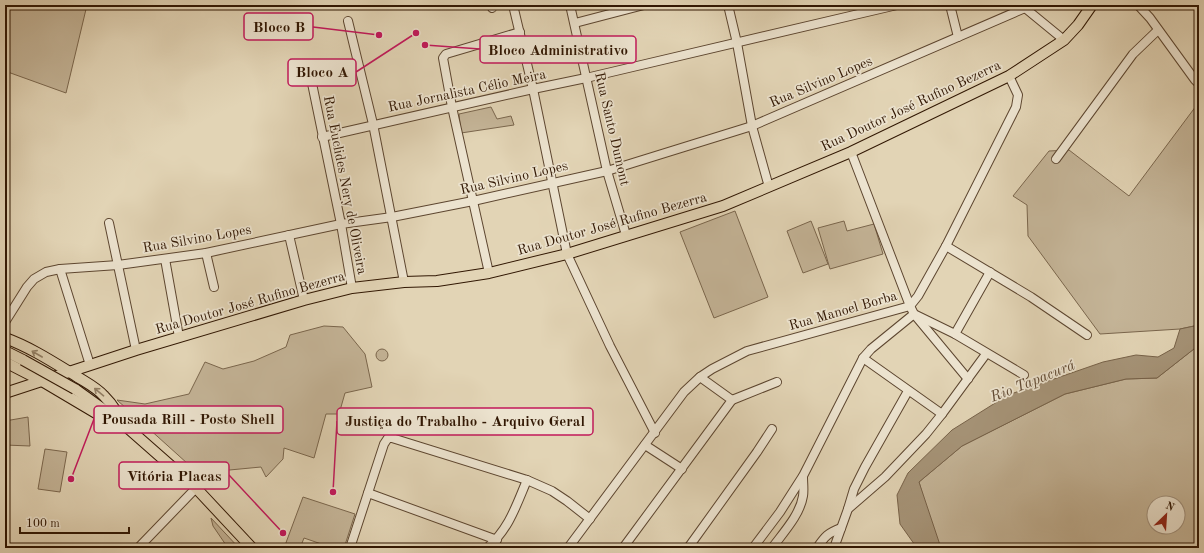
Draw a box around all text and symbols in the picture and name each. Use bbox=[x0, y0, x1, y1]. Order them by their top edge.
callout: Bloco B bbox=[244, 13, 313, 40]
text: Bloco B bbox=[253, 21, 305, 36]
callout: Bloco Administrativo bbox=[480, 36, 636, 63]
text: Bloco Administrativo bbox=[488, 44, 628, 59]
street label: Rua Silvino Lopes bbox=[768, 54, 874, 110]
street label: Rua Doutor José Rufino Bezerra bbox=[819, 58, 1003, 154]
callout: Bloco A bbox=[288, 59, 356, 86]
text: Bloco A bbox=[296, 66, 348, 81]
street label: Rua Jornalista Célio Meira bbox=[387, 67, 547, 115]
street label: Rua Santo Dumont bbox=[592, 71, 632, 187]
street label: Rua Euclides Nery de Oliveira bbox=[321, 94, 369, 276]
street label: Rua Silvino Lopes bbox=[459, 159, 569, 197]
street label: Rua Doutor José Rufino Bezerra bbox=[516, 190, 708, 258]
street label: Rua Silvino Lopes bbox=[141, 223, 253, 255]
street label: Rua Doutor José Rufino Bezerra bbox=[154, 269, 346, 337]
street label: Rua Manoel Borba bbox=[787, 289, 899, 333]
one-way arrow bbox=[31, 349, 43, 357]
water label: Rio Tapacurá bbox=[988, 358, 1078, 406]
one-way arrow bbox=[94, 388, 105, 396]
callout: Pousada Rill - Posto Shell bbox=[94, 406, 283, 433]
callout: Justiça do Trabalho - Arquivo Geral bbox=[337, 408, 593, 435]
text: Pousada Rill - Posto Shell bbox=[101, 413, 275, 428]
text: Justiça do Trabalho - Arquivo Geral bbox=[345, 415, 585, 430]
callout: Vitória Placas bbox=[119, 462, 229, 489]
text: Vitória Placas bbox=[127, 470, 221, 485]
north arrow bbox=[1146, 495, 1186, 535]
text: N bbox=[1163, 501, 1176, 514]
scale bar bbox=[20, 509, 129, 535]
text: 100 m bbox=[26, 518, 60, 530]

